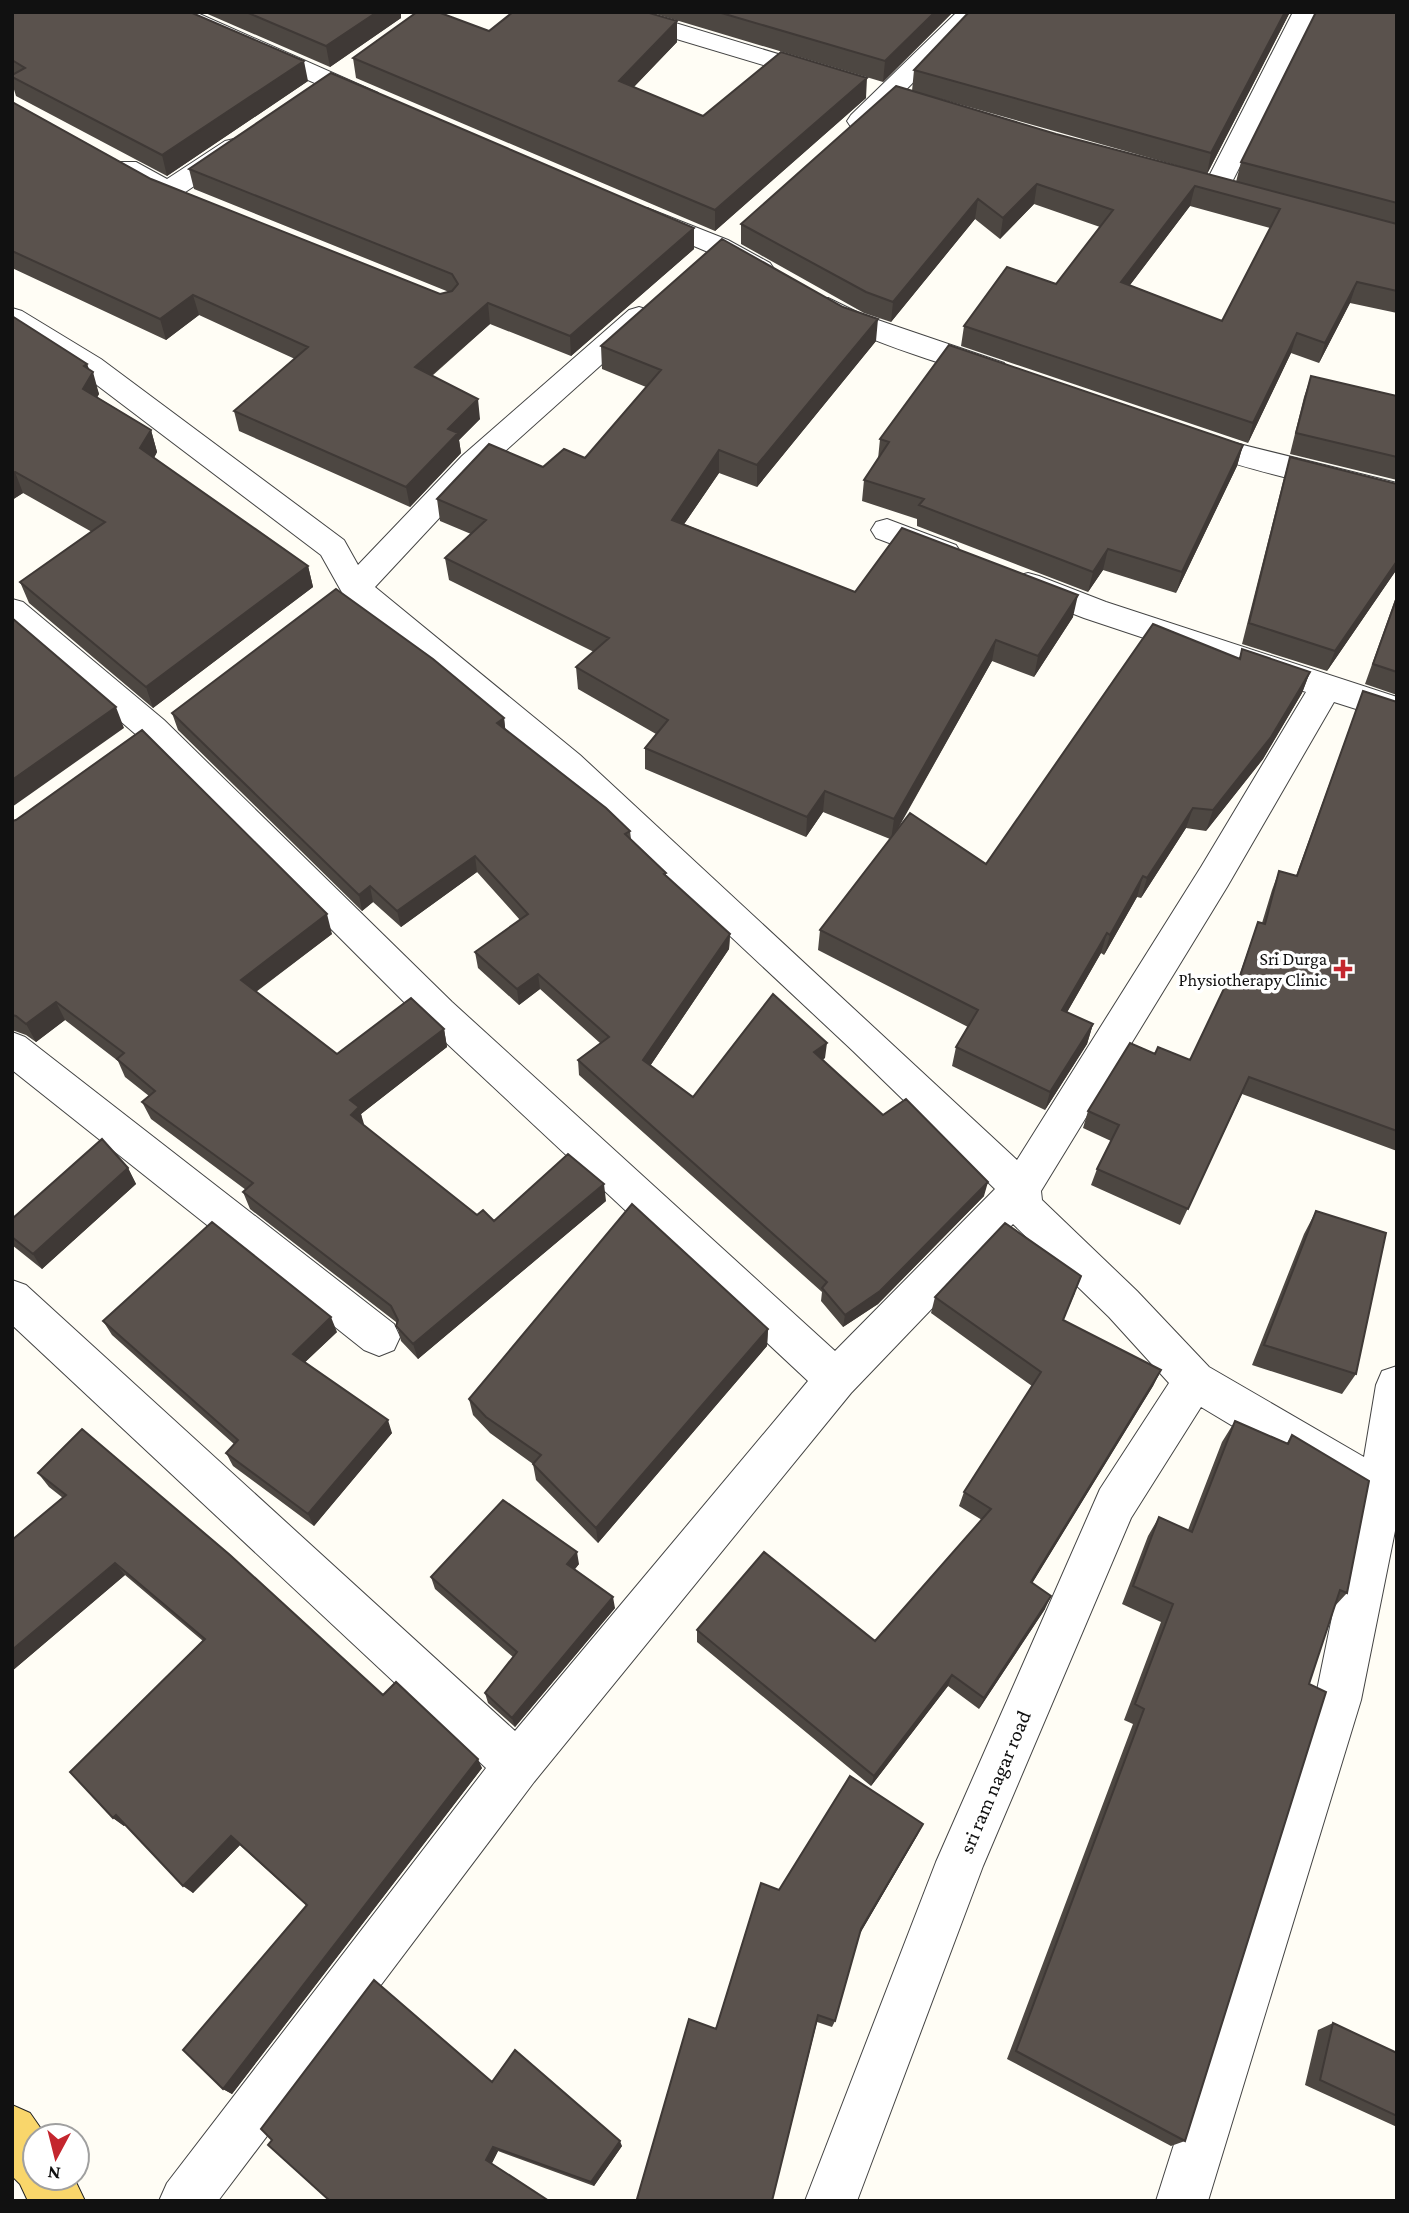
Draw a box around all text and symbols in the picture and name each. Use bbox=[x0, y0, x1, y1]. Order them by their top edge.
place label: Sri Durga Physiotherapy Clinic bbox=[1179, 949, 1328, 990]
marker: Sri Durga Physiotherapy Clinic bbox=[1333, 959, 1353, 979]
street label: sri ram nagar road bbox=[954, 1707, 1036, 1857]
north arrow bbox=[21, 2122, 91, 2192]
text: N bbox=[46, 2162, 62, 2185]

